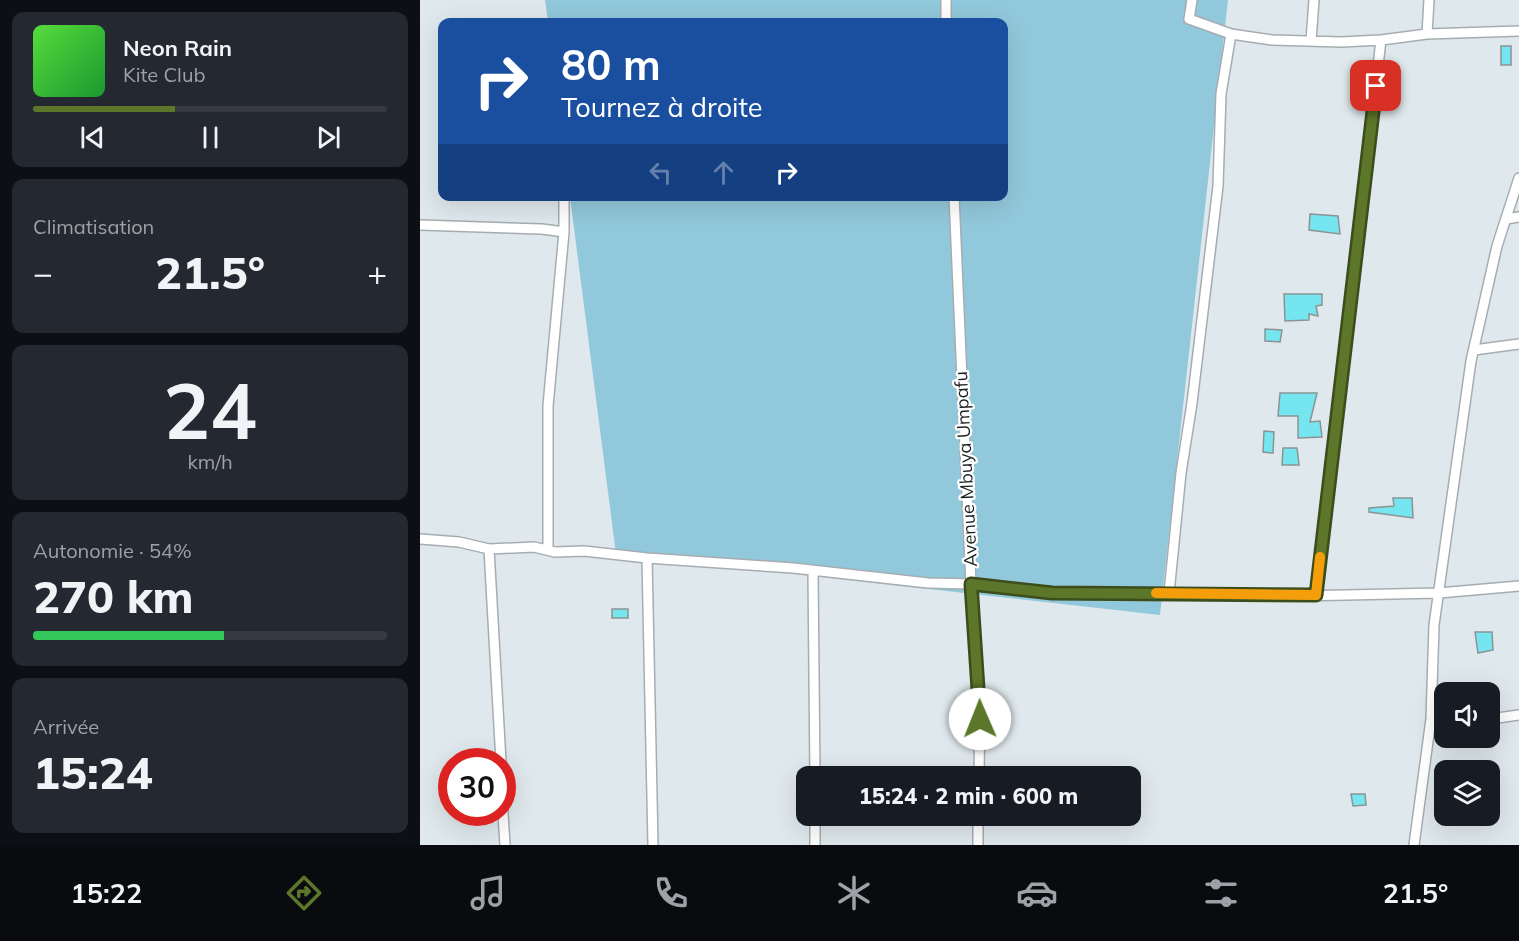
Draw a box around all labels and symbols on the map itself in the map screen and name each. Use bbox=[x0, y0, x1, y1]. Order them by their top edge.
pin bbox=[1350, 60, 1401, 111]
street label: Avenue Mbuya Umpafu bbox=[949, 371, 982, 567]
position arrow bbox=[948, 687, 1012, 751]
speed limit sign: 30 bbox=[438, 748, 516, 826]

